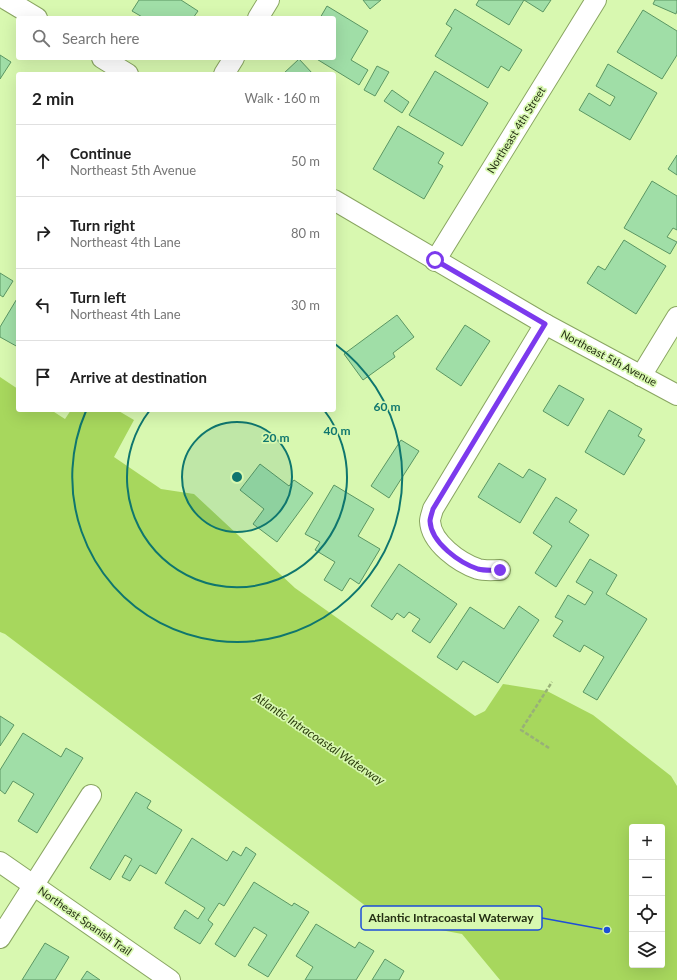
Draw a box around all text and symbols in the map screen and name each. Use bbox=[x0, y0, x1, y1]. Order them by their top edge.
search box bbox=[16, 16, 336, 60]
icon: search bbox=[30, 27, 52, 49]
text: Search here bbox=[62, 29, 139, 47]
street label: Northeast 4th Street bbox=[484, 84, 548, 175]
text: 2 min bbox=[32, 88, 74, 109]
text: Walk · 160 m bbox=[244, 90, 320, 106]
text: Continue bbox=[70, 144, 131, 162]
icon: ahead bbox=[32, 150, 54, 172]
text: 50 m bbox=[291, 153, 320, 169]
text: Northeast 5th Avenue bbox=[70, 162, 196, 178]
text: Turn right bbox=[70, 216, 135, 234]
icon: right bbox=[32, 222, 54, 244]
text: 80 m bbox=[291, 225, 320, 241]
text: Northeast 4th Lane bbox=[70, 234, 181, 250]
route start bbox=[426, 251, 444, 269]
text: Turn left bbox=[70, 288, 126, 306]
icon: left bbox=[32, 294, 54, 316]
text: 30 m bbox=[291, 297, 320, 313]
text: Northeast 4th Lane bbox=[70, 306, 181, 322]
street label: Northeast 5th Avenue bbox=[559, 327, 660, 388]
icon: arrive bbox=[32, 366, 54, 388]
text: Arrive at destination bbox=[70, 368, 207, 386]
text: 60 m bbox=[374, 399, 400, 414]
text: 40 m bbox=[324, 423, 350, 438]
text: 20 m bbox=[263, 430, 289, 445]
centre of rings bbox=[230, 470, 244, 484]
route end bbox=[491, 561, 509, 579]
water label: Atlantic Intracoastal Waterway bbox=[250, 689, 388, 788]
map controls bbox=[629, 824, 665, 968]
button: + bbox=[629, 824, 665, 860]
button: − bbox=[629, 860, 665, 896]
street label: Northeast Spanish Trail bbox=[36, 883, 134, 958]
button: locate bbox=[629, 896, 665, 932]
callout: Atlantic Intracoastal Waterway bbox=[361, 906, 542, 930]
text: Atlantic Intracoastal Waterway bbox=[368, 910, 534, 925]
button: layers bbox=[629, 932, 665, 968]

